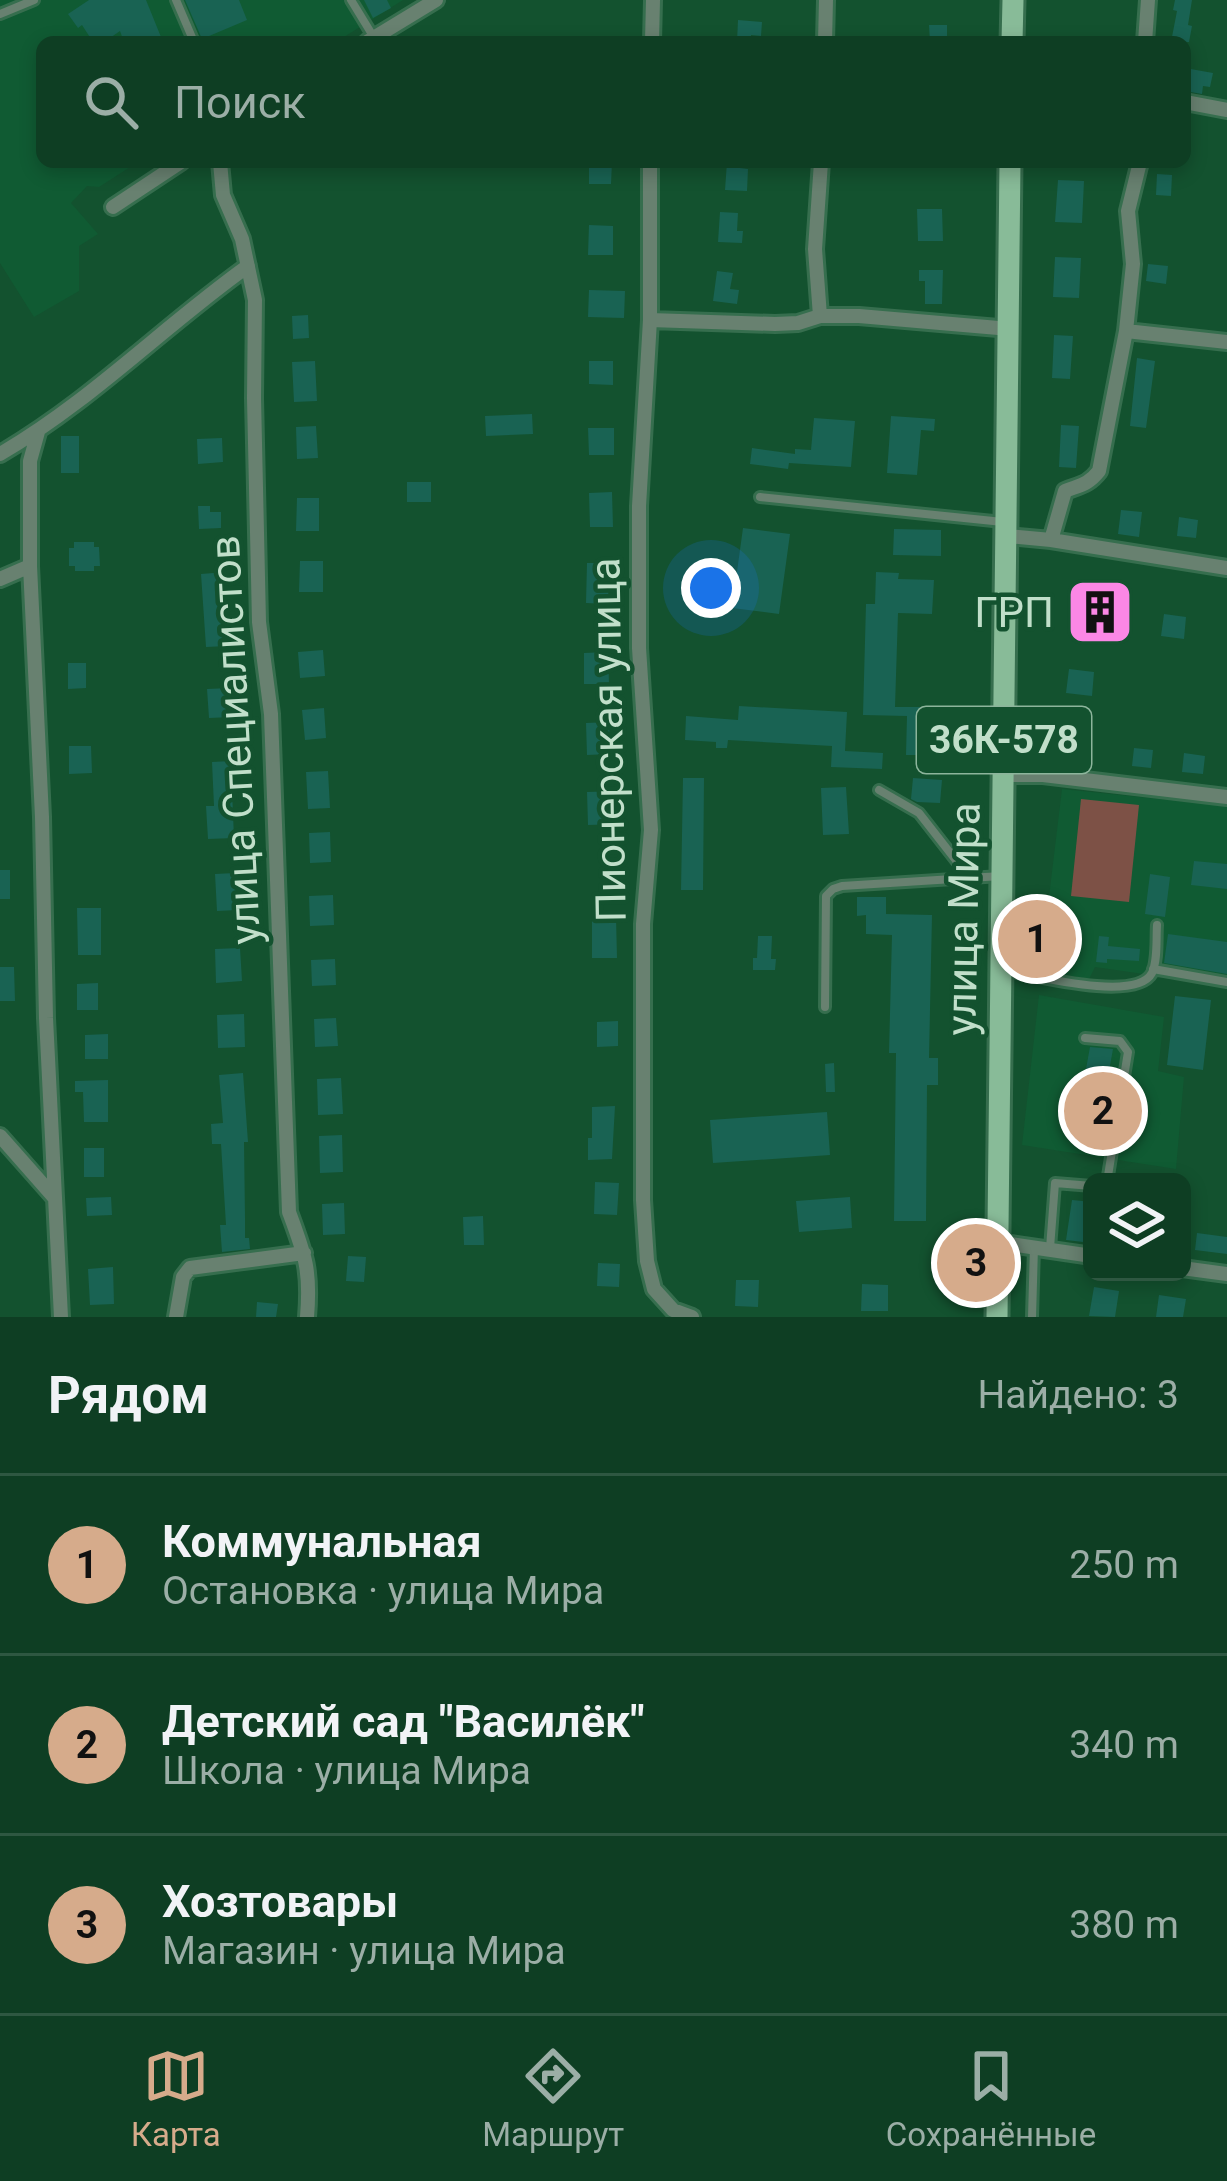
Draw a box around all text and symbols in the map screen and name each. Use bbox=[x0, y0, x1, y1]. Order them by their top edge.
search box bbox=[36, 36, 1191, 168]
icon: search bbox=[78, 69, 144, 135]
text: Поиск bbox=[174, 76, 306, 129]
street label: улица Специалистов bbox=[200, 534, 270, 946]
street label: Пионерская улица bbox=[580, 557, 636, 923]
your location bbox=[681, 558, 741, 618]
building icon: ГРП bbox=[1065, 577, 1135, 647]
place label: ГРП bbox=[974, 588, 1054, 637]
road number: 36К-578 bbox=[917, 707, 1091, 773]
street label: улица Мира bbox=[936, 802, 990, 1036]
pin: 1 bbox=[998, 894, 1076, 984]
pin: 2 bbox=[1064, 1066, 1142, 1156]
map controls bbox=[1083, 1173, 1191, 1281]
button: layers bbox=[1083, 1173, 1191, 1281]
pin: 3 bbox=[937, 1218, 1015, 1308]
text: Рядом bbox=[48, 1366, 209, 1425]
text: Найдено: 3 bbox=[977, 1372, 1179, 1418]
text: Коммунальная bbox=[162, 1515, 482, 1568]
text: 1 bbox=[76, 1542, 98, 1588]
text: 250 m bbox=[1069, 1542, 1179, 1588]
text: Остановка · улица Мира bbox=[162, 1568, 604, 1614]
text: Детский сад "Василёк" bbox=[162, 1695, 645, 1748]
text: 2 bbox=[76, 1722, 98, 1768]
text: 340 m bbox=[1069, 1722, 1179, 1768]
text: Школа · улица Мира bbox=[162, 1748, 531, 1794]
text: Хозтовары bbox=[162, 1875, 398, 1928]
text: 3 bbox=[76, 1902, 98, 1948]
text: 380 m bbox=[1069, 1902, 1179, 1948]
text: Магазин · улица Мира bbox=[162, 1928, 566, 1974]
tab: Карта bbox=[131, 2043, 221, 2154]
tab: Маршрут bbox=[482, 2043, 624, 2154]
tab: Сохранённые bbox=[886, 2043, 1096, 2154]

